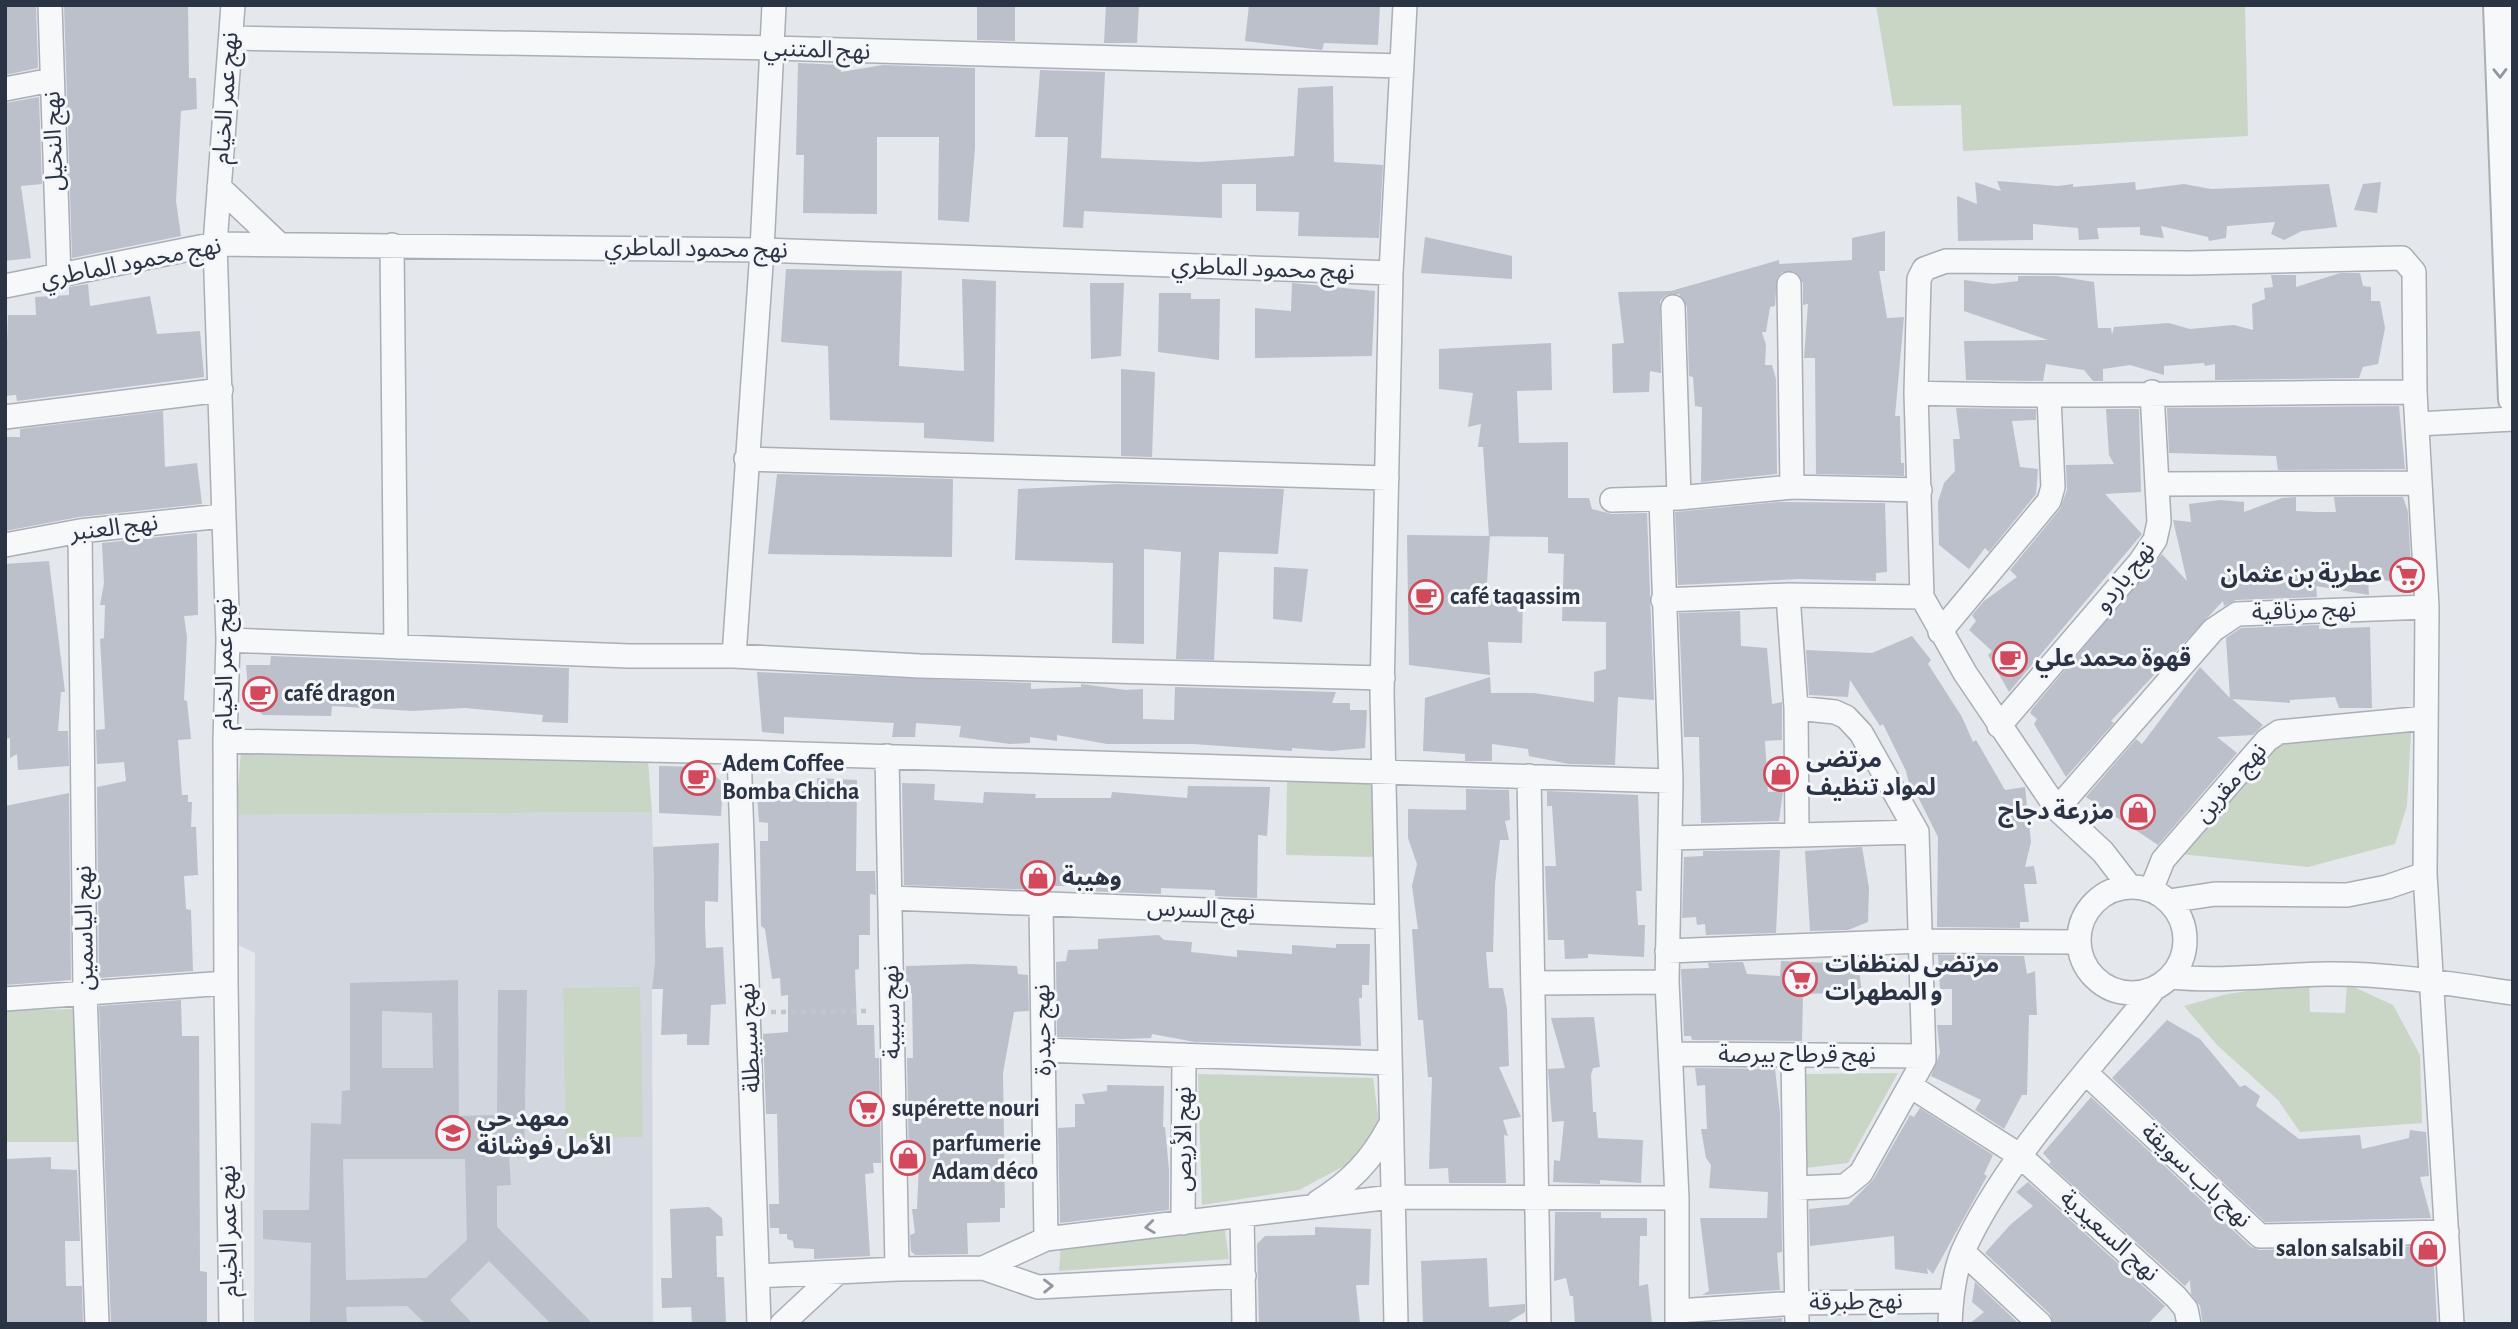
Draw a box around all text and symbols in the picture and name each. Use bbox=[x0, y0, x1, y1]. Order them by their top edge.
street label: نهج عمر الخيام bbox=[209, 31, 248, 165]
street label: نهج المتنبي bbox=[763, 36, 871, 69]
one-way arrow bbox=[2492, 68, 2507, 79]
street label: نهج النخيل bbox=[40, 90, 72, 191]
street label: نهج محمود الماطري bbox=[39, 234, 224, 298]
street label: نهج محمود الماطري bbox=[604, 235, 788, 268]
street label: نهج محمود الماطري bbox=[1171, 254, 1355, 290]
street label: نهج العنبر bbox=[68, 511, 160, 549]
street label: نهج باردو bbox=[2090, 537, 2163, 619]
supermarket icon: عطرية بن عثمان bbox=[2388, 556, 2426, 594]
place label: عطرية بن عثمان bbox=[2221, 561, 2382, 588]
cafe icon: café taqassim bbox=[1407, 578, 1445, 616]
place label: café taqassim bbox=[1450, 585, 1581, 609]
street label: نهج مرناقية bbox=[2251, 597, 2357, 629]
street label: نهج عمر الخيام bbox=[213, 598, 242, 730]
cafe icon: قهوة محمد علي bbox=[1991, 640, 2029, 678]
place label: قهوة محمد علي bbox=[2035, 646, 2191, 678]
cafe icon: café dragon bbox=[241, 675, 279, 713]
place label: café dragon bbox=[284, 682, 396, 706]
street label: نهج مقرين bbox=[2190, 739, 2275, 830]
place label: مرتضى لمواد تنظيف bbox=[1806, 748, 1936, 801]
place label: Adem Coffee Bomba Chicha bbox=[722, 752, 860, 804]
shop icon: مرتضى لمواد تنظيف bbox=[1762, 755, 1800, 793]
cafe icon: Adem Coffee Bomba Chicha bbox=[679, 759, 717, 797]
shop icon: مزرعة دجاج bbox=[2119, 793, 2157, 831]
place label: مزرعة دجاج bbox=[1998, 798, 2114, 828]
shop icon: وهيبة bbox=[1019, 859, 1057, 897]
place label: وهيبة bbox=[1062, 864, 1122, 891]
street label: نهج الياسمين bbox=[72, 865, 102, 991]
street label: نهج السرس bbox=[1146, 896, 1256, 928]
place label: مرتضى لمنظفات و المطهرات bbox=[1825, 953, 1999, 1006]
supermarket icon: مرتضى لمنظفات و المطهرات bbox=[1781, 960, 1819, 998]
street label: نهج سبيبة bbox=[879, 965, 909, 1059]
street label: نهج سبيطلة bbox=[735, 982, 769, 1094]
street label: نهج حيدرة bbox=[1030, 984, 1060, 1076]
street label: نهج قرطاج بيرصة bbox=[1718, 1043, 1876, 1071]
street label: نهج الأريص bbox=[1169, 1086, 1200, 1192]
supermarket icon: supérette nouri bbox=[848, 1090, 886, 1128]
place label: supérette nouri bbox=[892, 1097, 1040, 1121]
place label: معهد حي الأمل فوشانة bbox=[477, 1107, 611, 1160]
school or university icon: معهد حي الأمل فوشانة bbox=[434, 1114, 472, 1152]
street label: نهج باب سويقة bbox=[2134, 1119, 2255, 1236]
place label: parfumerie Adam déco bbox=[932, 1132, 1041, 1184]
shop icon: parfumerie Adam déco bbox=[889, 1139, 927, 1177]
street label: نهج عمر الخيام bbox=[216, 1165, 247, 1297]
street label: نهج السعيدية bbox=[2052, 1186, 2163, 1289]
one-way arrow bbox=[1144, 1219, 1155, 1234]
shop icon: salon salsabil bbox=[2409, 1230, 2447, 1268]
place label: salon salsabil bbox=[2276, 1237, 2404, 1261]
one-way arrow bbox=[1043, 1278, 1054, 1294]
street label: نهج طبرقة bbox=[1809, 1289, 1903, 1319]

